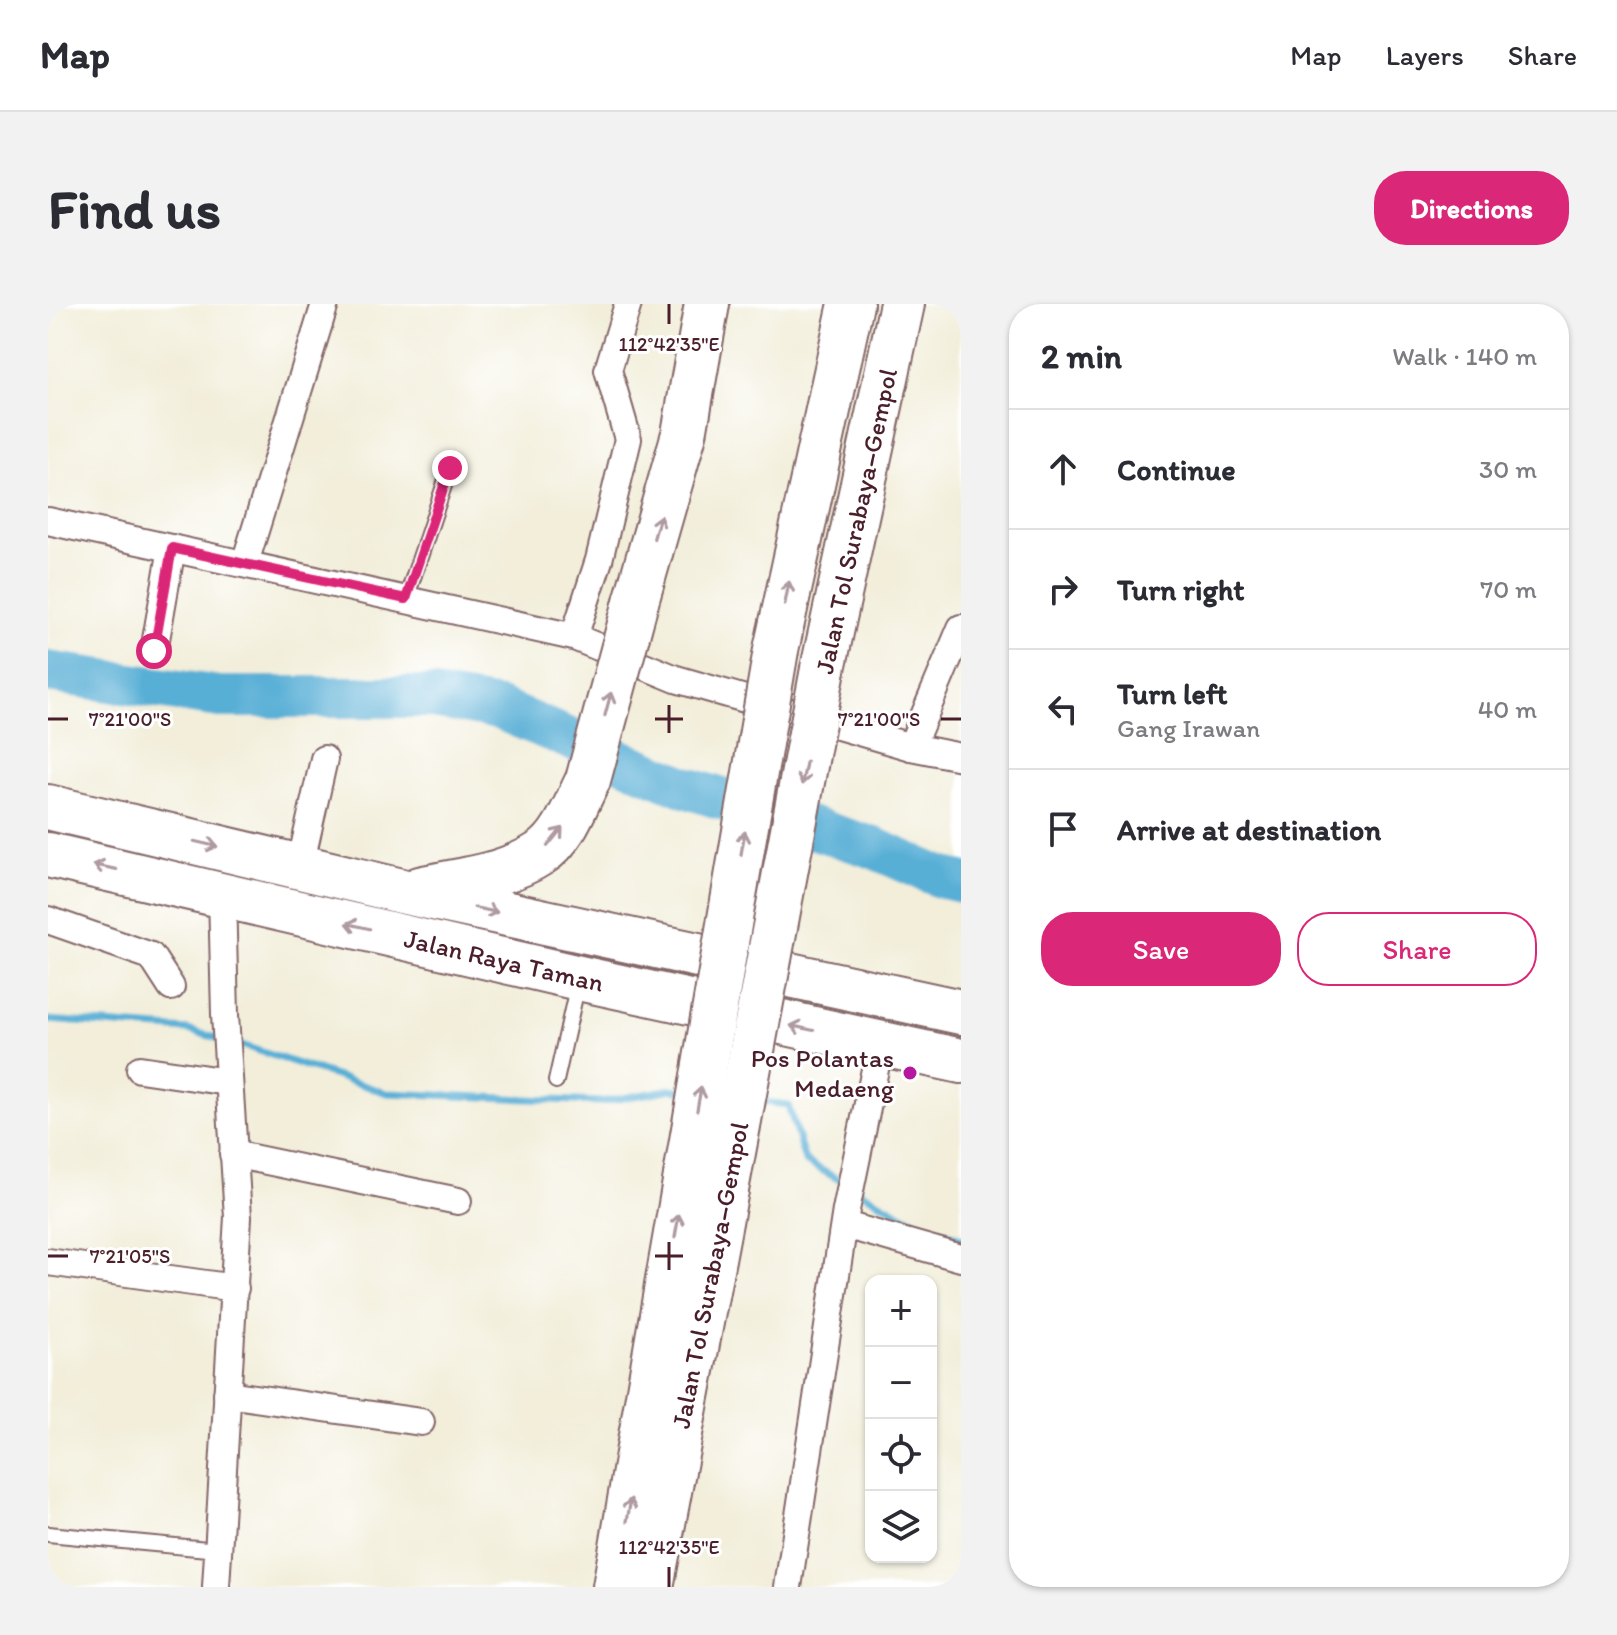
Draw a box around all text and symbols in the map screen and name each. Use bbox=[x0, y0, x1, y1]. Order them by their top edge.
text: Map bbox=[40, 32, 110, 78]
text: Map bbox=[1290, 38, 1342, 72]
text: Layers bbox=[1386, 38, 1464, 72]
text: Share bbox=[1508, 38, 1577, 72]
button: Directions bbox=[1374, 171, 1569, 245]
text: Find us bbox=[48, 175, 221, 242]
text: 112°42'35"E bbox=[619, 332, 719, 356]
text: 2 min bbox=[1041, 336, 1122, 377]
text: Walk · 140 m bbox=[1392, 340, 1537, 372]
street label: Jalan Tol Surabaya–Gempol bbox=[808, 365, 904, 677]
icon: ahead bbox=[1041, 447, 1085, 491]
route end bbox=[432, 450, 468, 486]
text: Continue bbox=[1117, 451, 1236, 488]
text: 30 m bbox=[1479, 453, 1537, 485]
one-way arrow bbox=[650, 515, 665, 541]
icon: right bbox=[1041, 567, 1085, 611]
text: Turn right bbox=[1117, 571, 1245, 608]
text: 70 m bbox=[1480, 573, 1537, 605]
one-way arrow bbox=[781, 580, 796, 606]
route start bbox=[136, 633, 172, 669]
text: Turn left bbox=[1117, 675, 1228, 712]
icon: left bbox=[1041, 687, 1085, 731]
one-way arrow bbox=[601, 692, 616, 718]
text: 40 m bbox=[1478, 693, 1537, 725]
text: 7°21'00"S bbox=[89, 707, 171, 731]
text: 7°21'00"S bbox=[838, 707, 920, 731]
text: Gang Irawan bbox=[1117, 712, 1260, 744]
one-way arrow bbox=[795, 760, 810, 786]
icon: arrive bbox=[1041, 807, 1085, 851]
text: Arrive at destination bbox=[1117, 811, 1381, 848]
one-way arrow bbox=[546, 827, 563, 848]
one-way arrow bbox=[736, 831, 751, 856]
one-way arrow bbox=[192, 837, 218, 852]
one-way arrow bbox=[92, 859, 118, 874]
one-way arrow bbox=[473, 903, 499, 918]
button: Save bbox=[1041, 912, 1281, 986]
button: Share bbox=[1297, 912, 1537, 986]
one-way arrow bbox=[346, 917, 371, 932]
street label: Jalan Raya Taman bbox=[401, 922, 607, 999]
one-way arrow bbox=[790, 1020, 816, 1035]
place label: Pos Polantas Medaeng bbox=[751, 1042, 895, 1104]
marker: Pos Polantas Medaeng bbox=[901, 1064, 919, 1082]
one-way arrow bbox=[692, 1087, 707, 1112]
street label: Jalan Tol Surabaya–Gempol bbox=[665, 1119, 755, 1431]
one-way arrow bbox=[671, 1214, 686, 1240]
text: 7°21'05"S bbox=[90, 1244, 170, 1268]
map controls bbox=[865, 1275, 937, 1563]
button: + bbox=[865, 1275, 937, 1347]
button: − bbox=[865, 1347, 937, 1419]
button: locate bbox=[865, 1419, 937, 1491]
button: layers bbox=[865, 1491, 937, 1563]
one-way arrow bbox=[622, 1498, 637, 1523]
text: 112°42'35"E bbox=[619, 1535, 719, 1559]

